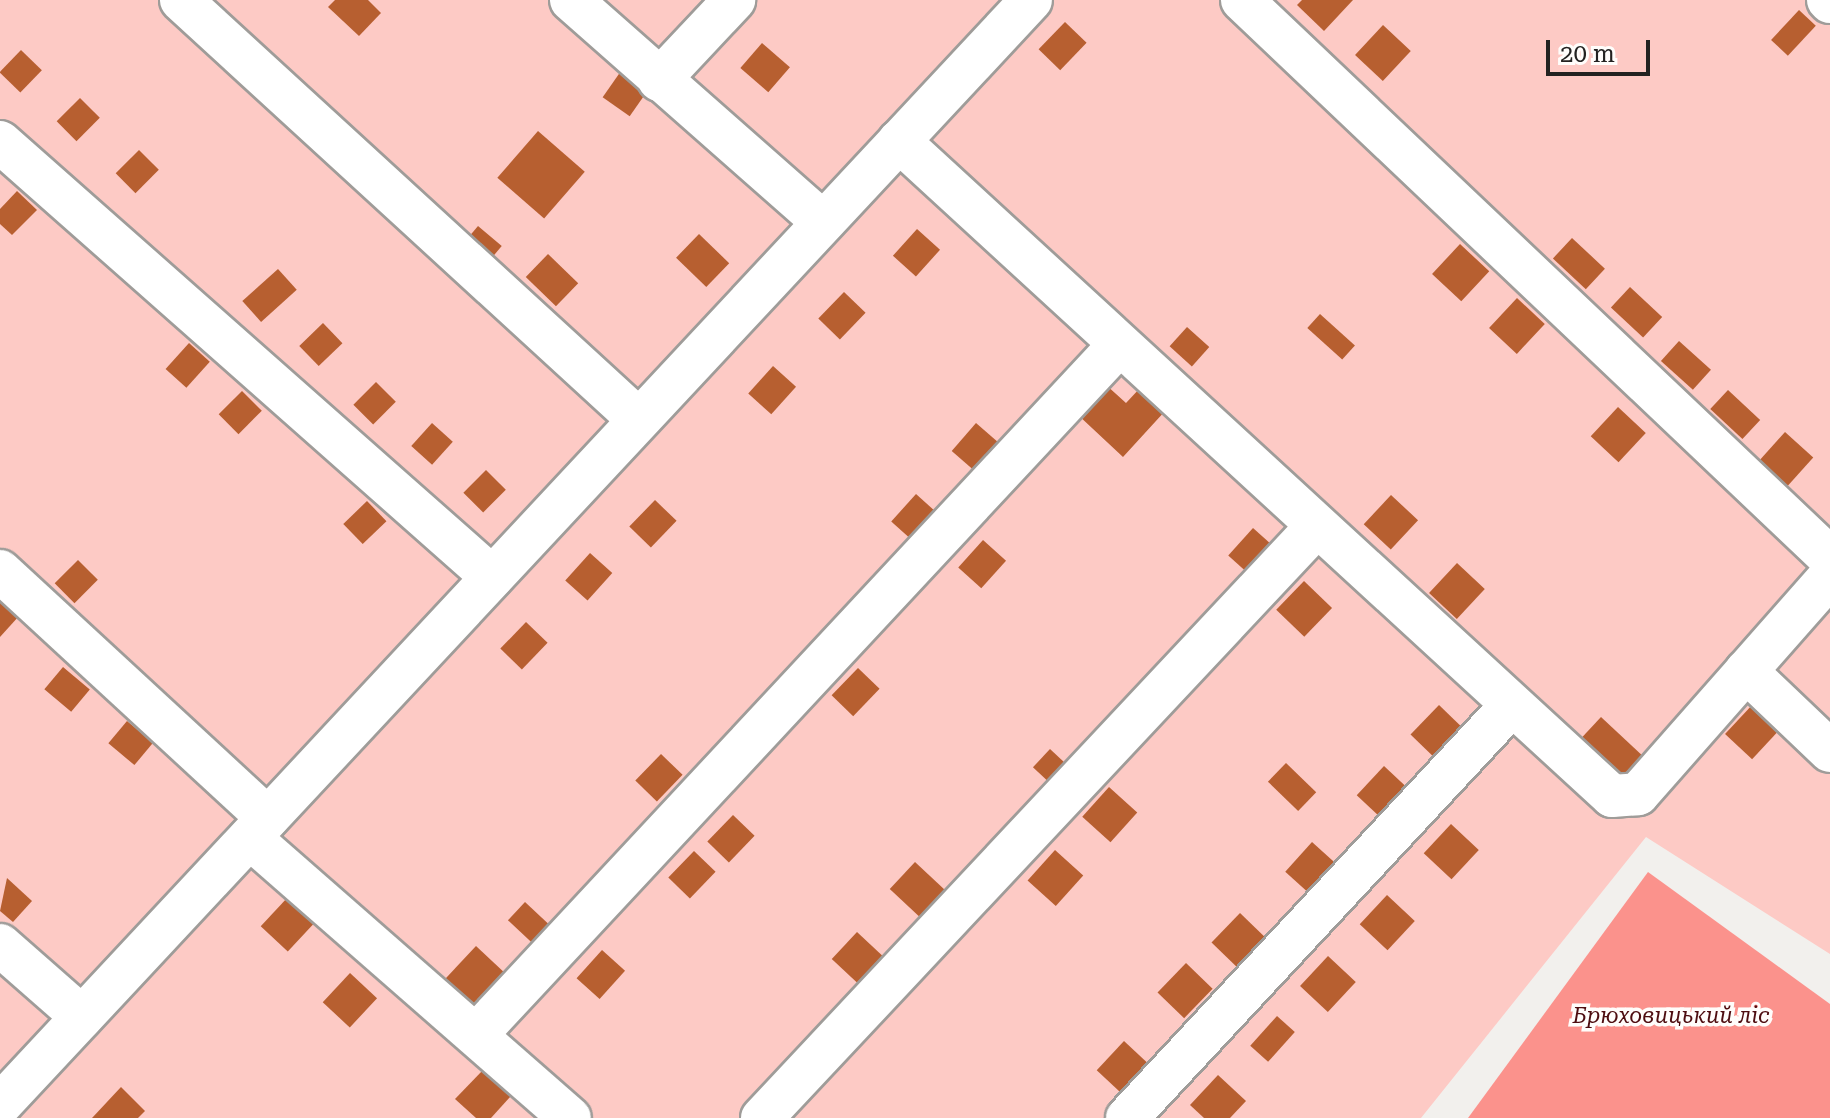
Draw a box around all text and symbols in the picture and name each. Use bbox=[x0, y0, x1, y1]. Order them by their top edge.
scale bar bbox=[1550, 24, 1654, 74]
text: 20 m bbox=[1560, 40, 1615, 68]
park label: Брюховицький ліс bbox=[1572, 1003, 1770, 1029]

